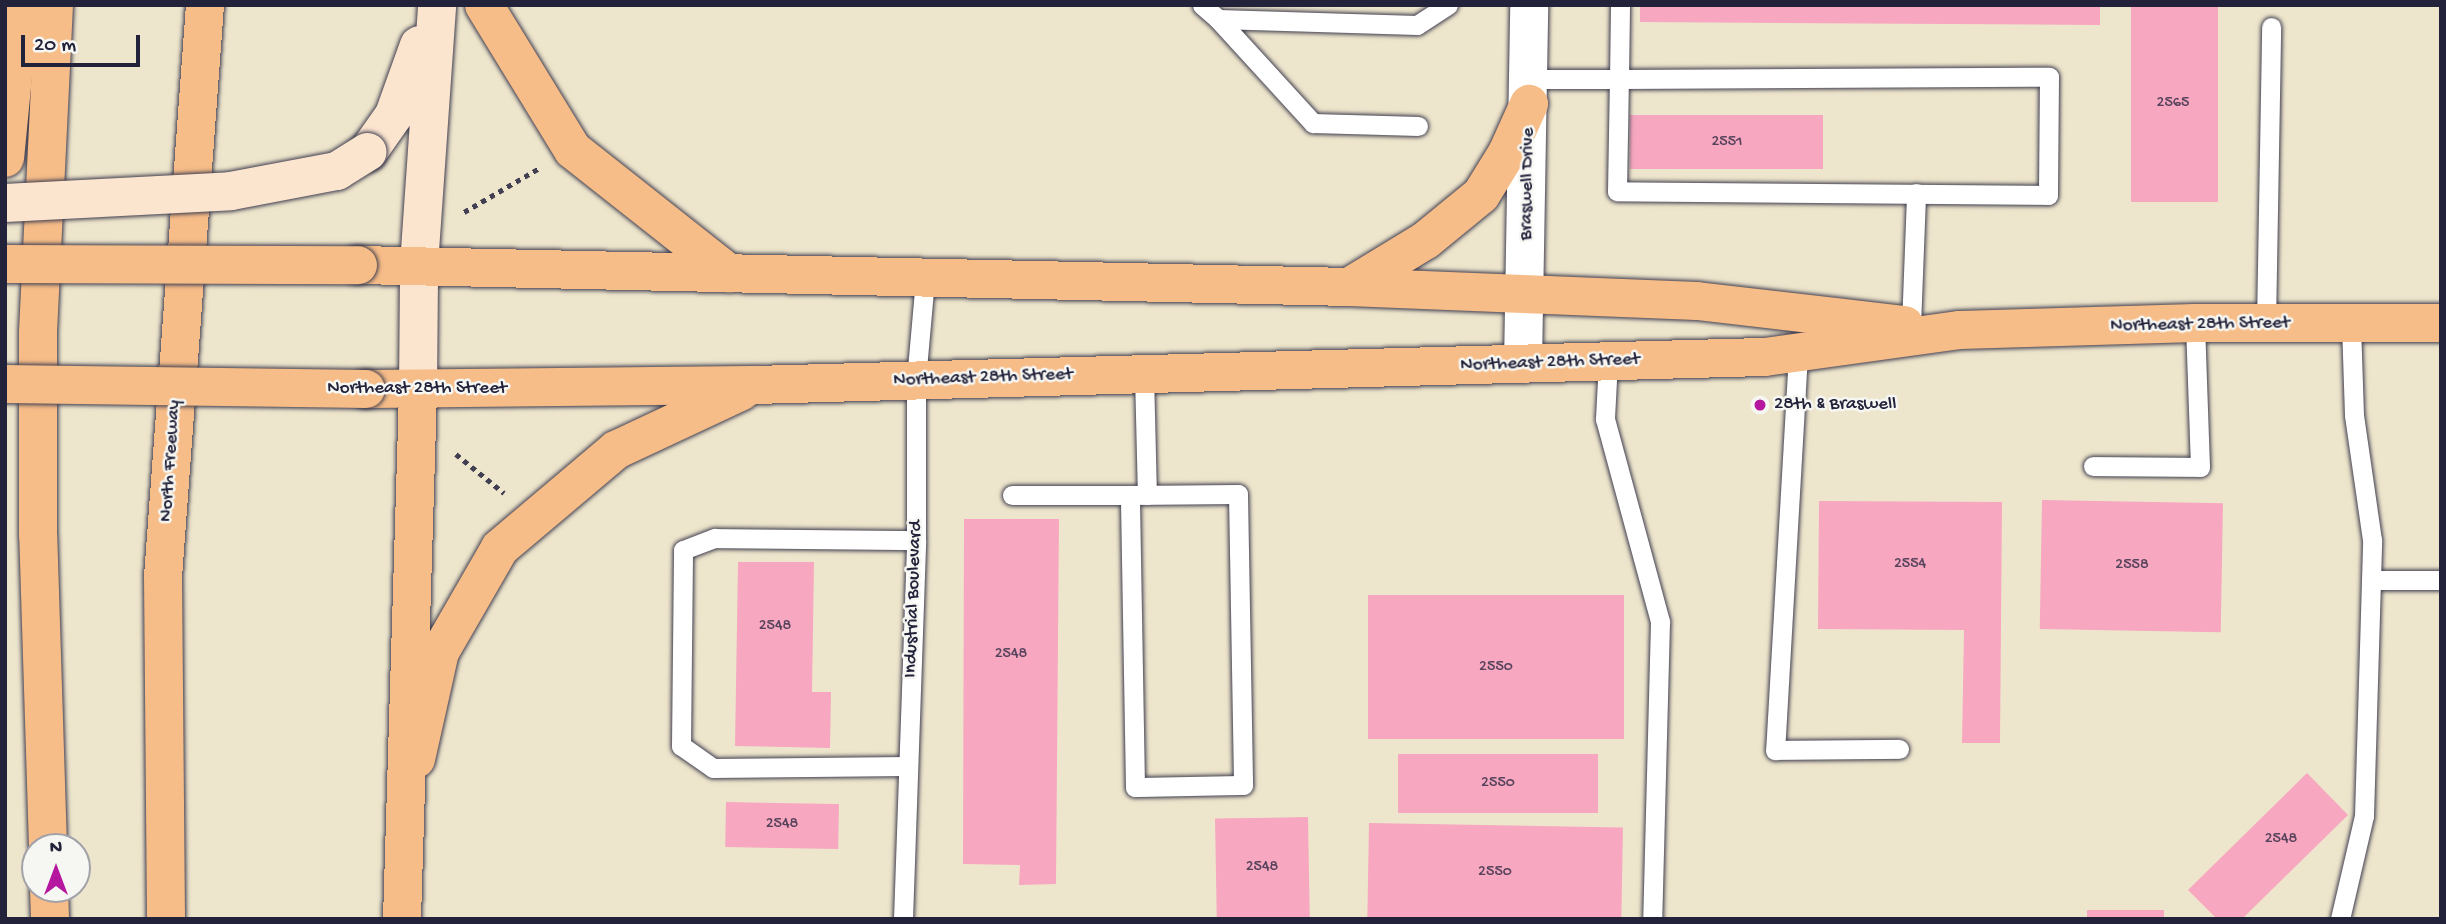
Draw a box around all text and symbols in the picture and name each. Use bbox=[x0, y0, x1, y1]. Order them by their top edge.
scale bar bbox=[24, 21, 144, 65]
text: 20 m bbox=[34, 34, 76, 59]
house number: 2565 bbox=[2157, 94, 2189, 114]
street label: Braswell Drive bbox=[1516, 127, 1540, 241]
house number: 2551 bbox=[1711, 133, 1743, 153]
street label: Northeast 28th Street bbox=[2110, 312, 2290, 338]
street label: Northeast 28th Street bbox=[1460, 348, 1640, 378]
street label: Northeast 28th Street bbox=[893, 363, 1073, 393]
street label: Northeast 28th Street bbox=[327, 378, 507, 400]
place label: 28th & Braswell bbox=[1774, 394, 1896, 416]
marker: 28th & Braswell bbox=[1752, 397, 1768, 413]
street label: North Freeway bbox=[155, 399, 187, 523]
street label: Industrial Boulevard bbox=[900, 520, 928, 678]
house number: 2554 bbox=[1894, 555, 1926, 575]
house number: 2558 bbox=[2115, 556, 2149, 576]
house number: 2548 bbox=[759, 617, 791, 637]
house number: 2548 bbox=[995, 645, 1027, 665]
house number: 2550 bbox=[1479, 658, 1513, 678]
house number: 2550 bbox=[1481, 774, 1515, 794]
house number: 2548 bbox=[766, 815, 798, 835]
house number: 2548 bbox=[2265, 830, 2297, 850]
north arrow bbox=[21, 833, 91, 903]
text: N bbox=[50, 837, 62, 860]
house number: 2548 bbox=[1246, 858, 1278, 878]
house number: 2550 bbox=[1478, 863, 1512, 883]

